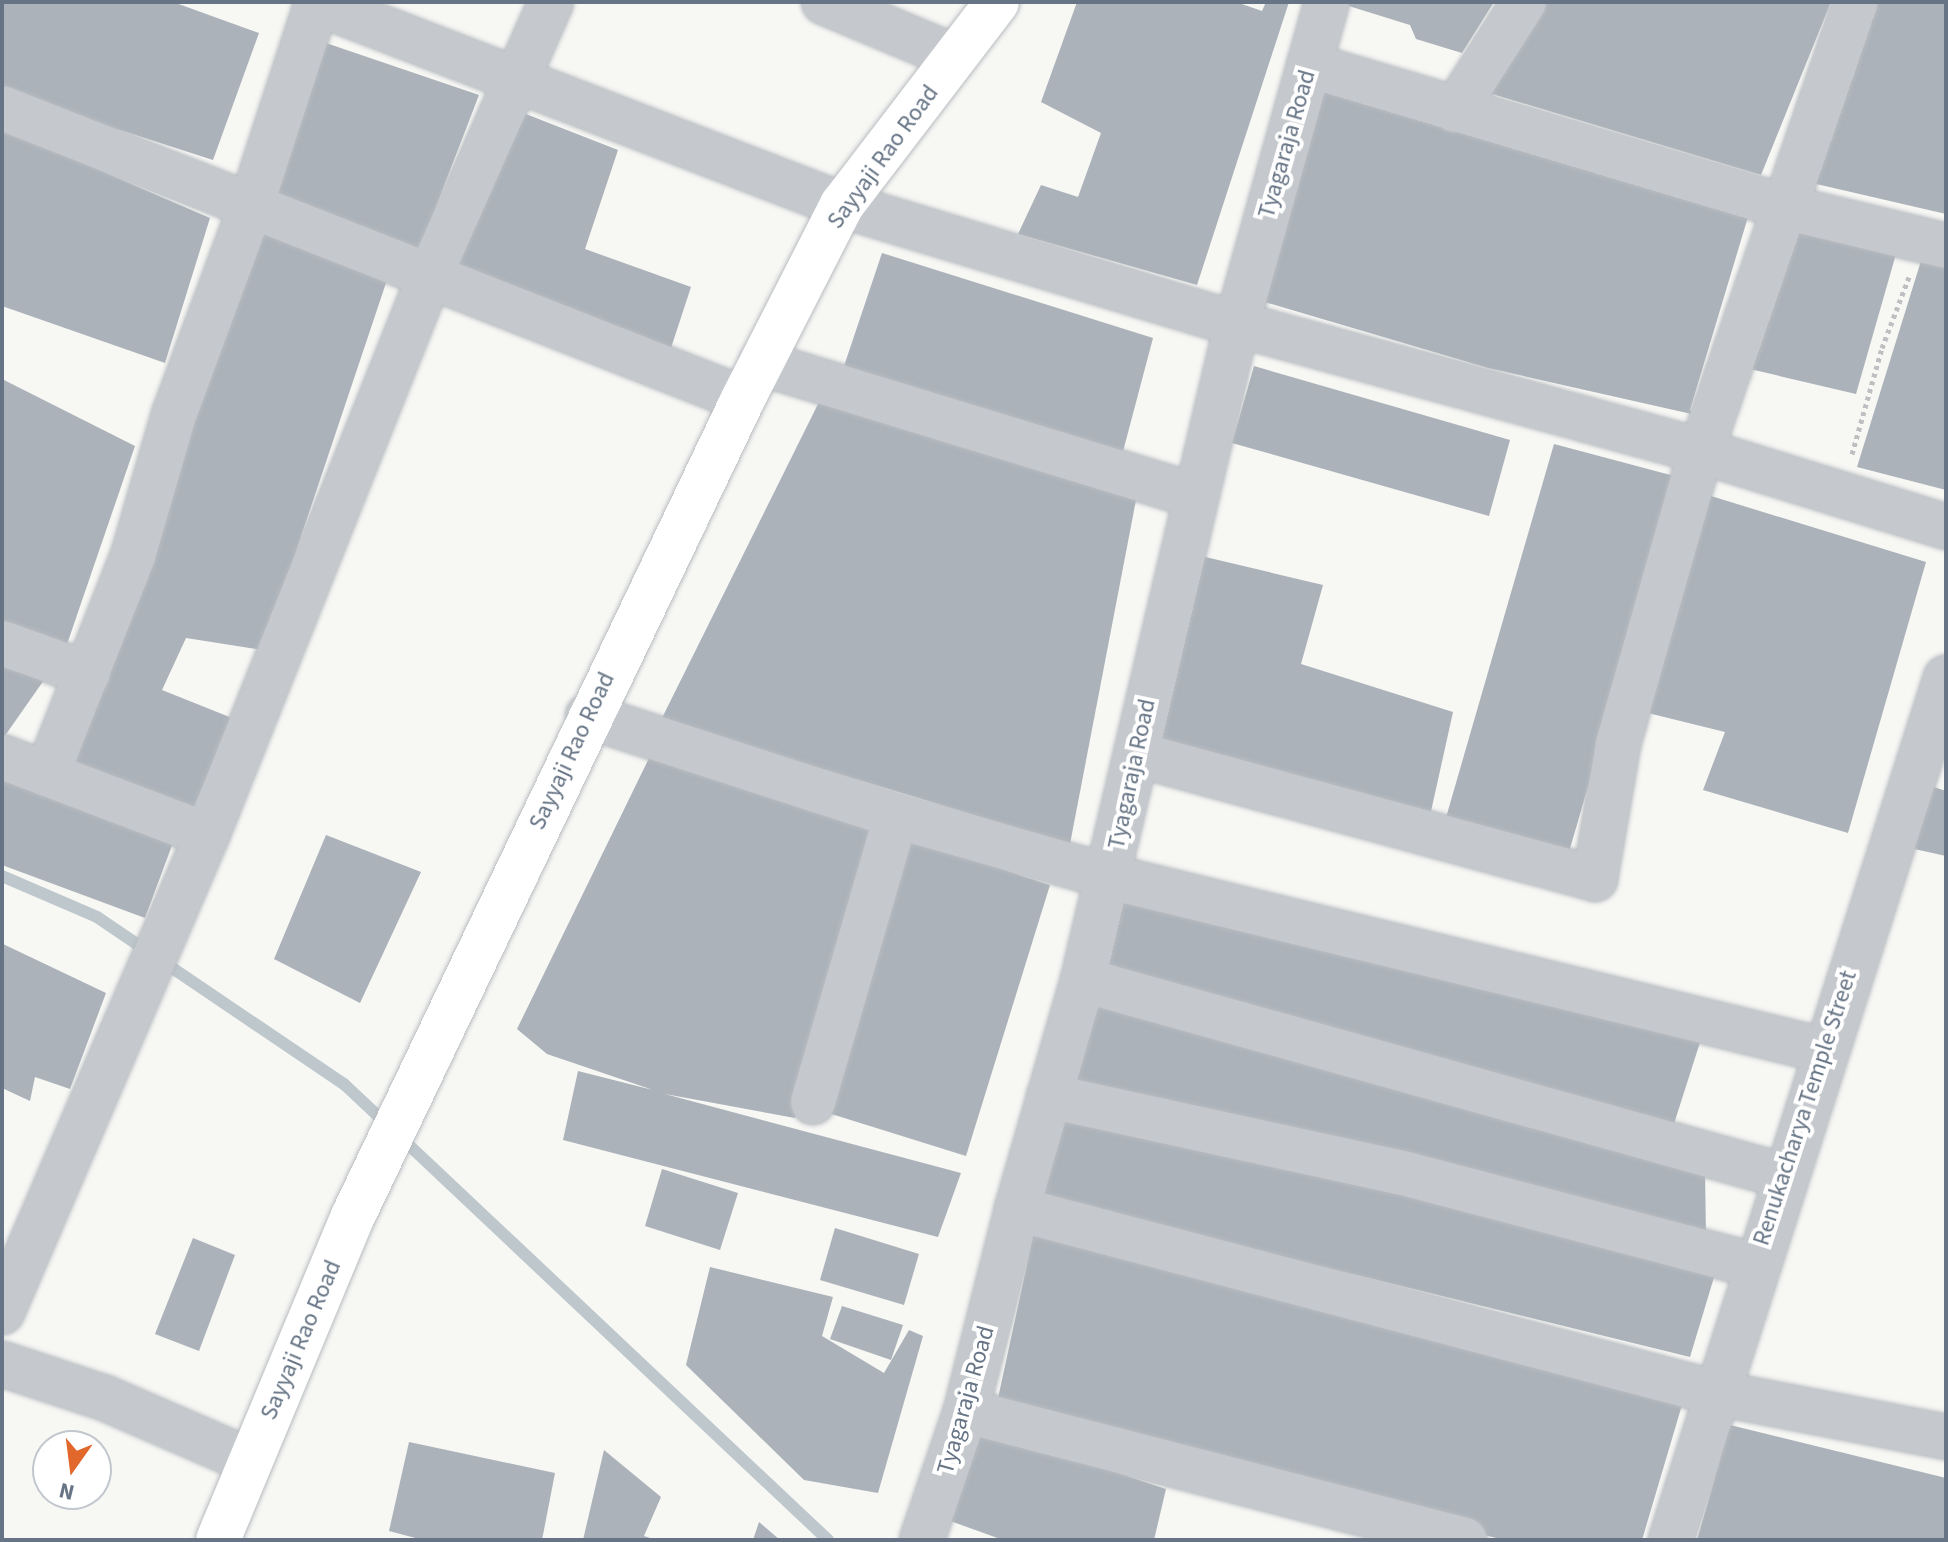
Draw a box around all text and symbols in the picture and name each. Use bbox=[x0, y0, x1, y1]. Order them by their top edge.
street label: Tyagaraja Road bbox=[1252, 67, 1322, 221]
street label: Sayyaji Rao Road bbox=[821, 80, 945, 234]
street label: Sayyaji Rao Road bbox=[523, 668, 621, 834]
street label: Tyagaraja Road bbox=[1102, 696, 1162, 852]
street label: Renukacharya Temple Street bbox=[1747, 967, 1863, 1249]
street label: Sayyaji Rao Road bbox=[254, 1256, 348, 1424]
street label: Tyagaraja Road bbox=[931, 1323, 1001, 1477]
north arrow bbox=[32, 1430, 112, 1510]
text: N bbox=[56, 1474, 78, 1509]

